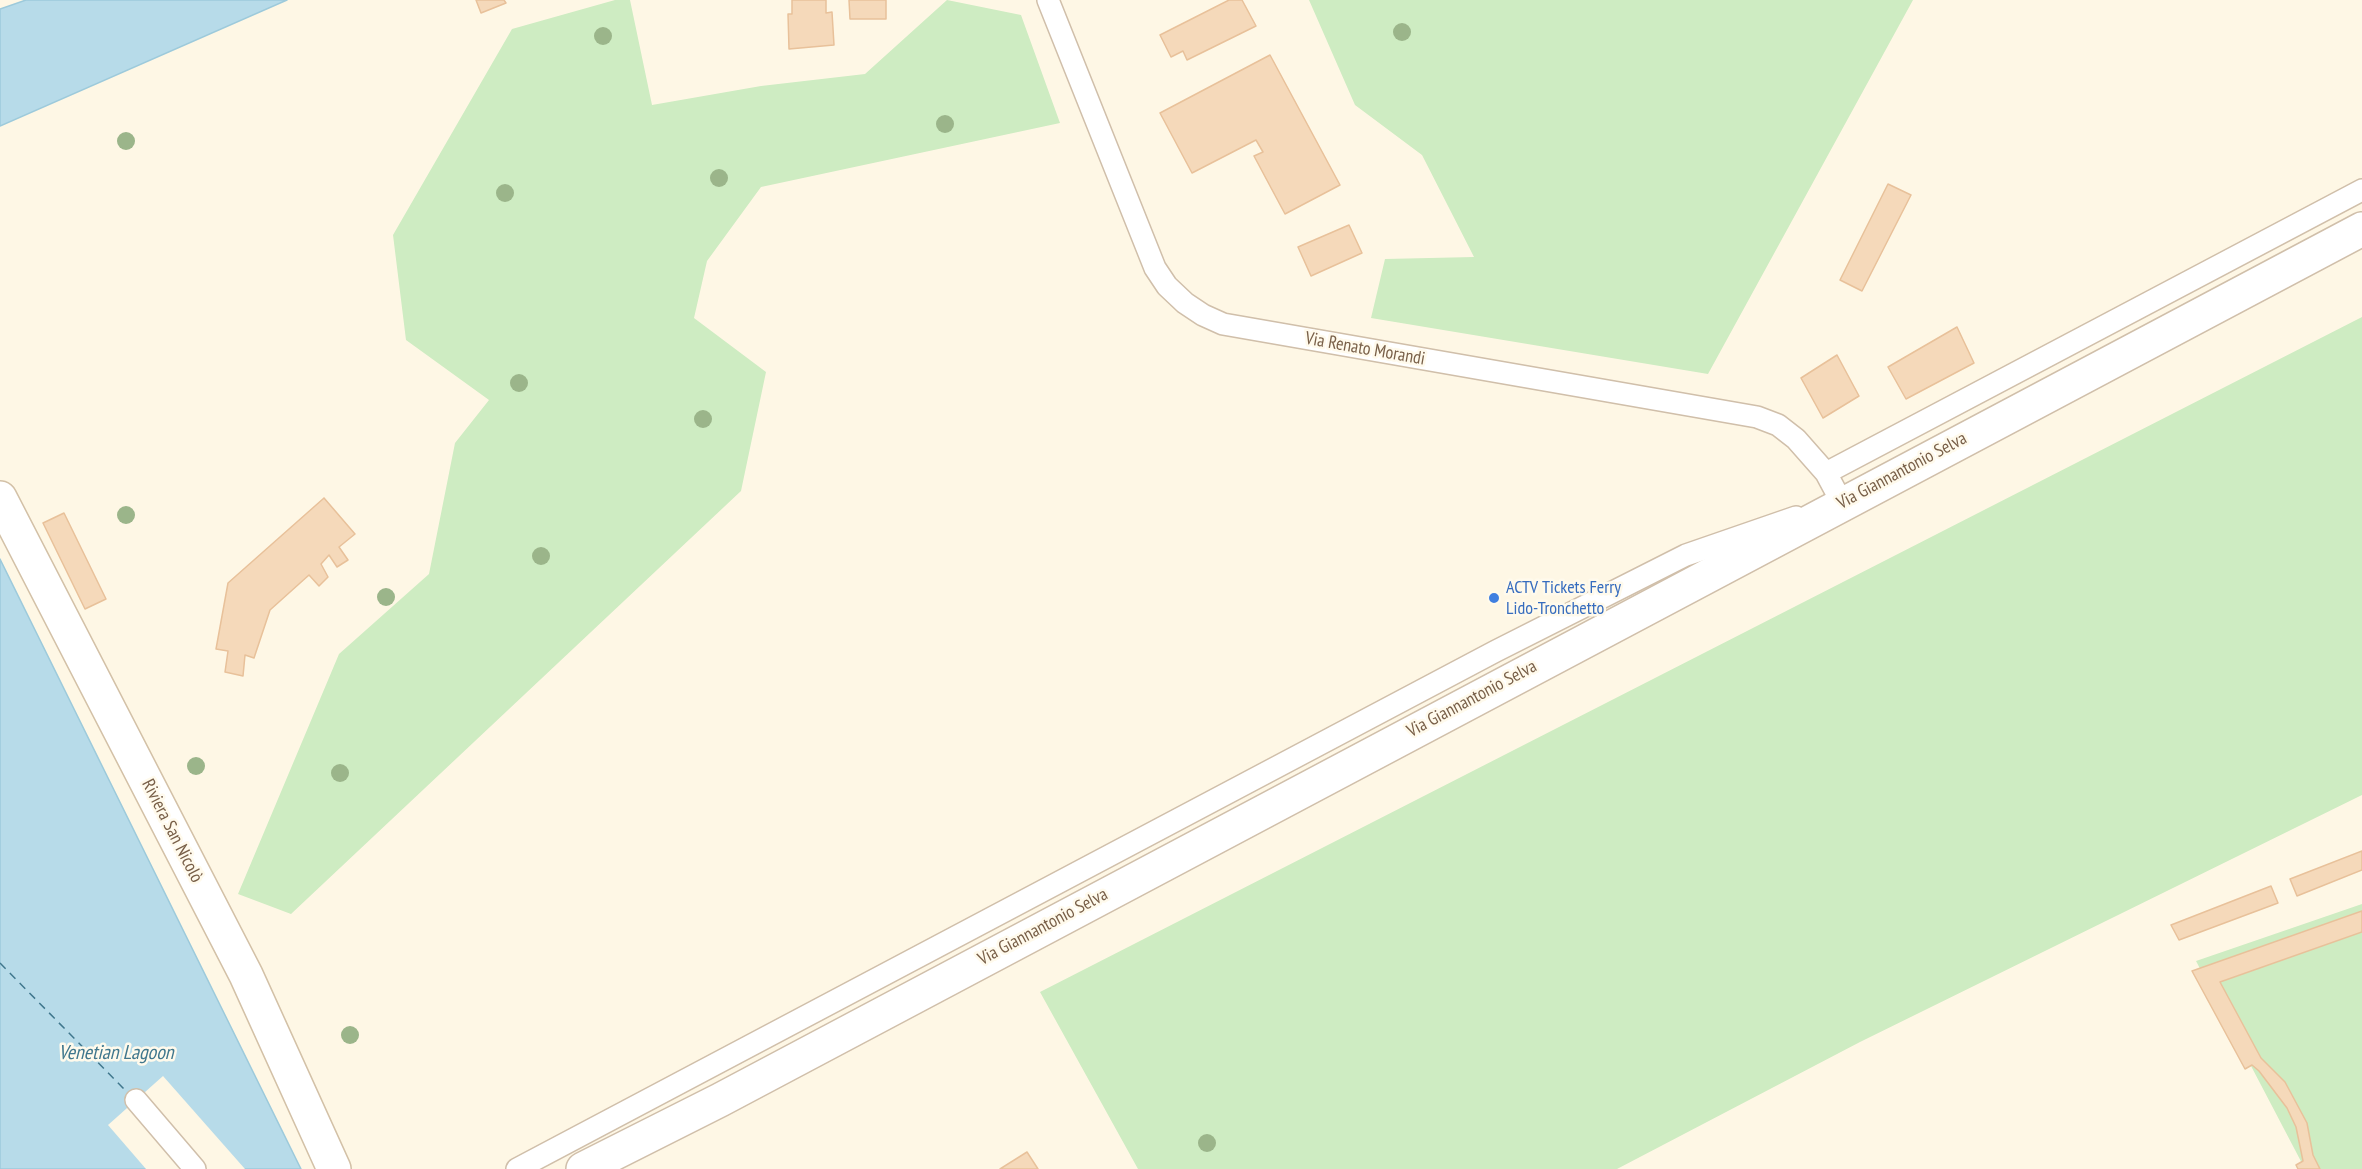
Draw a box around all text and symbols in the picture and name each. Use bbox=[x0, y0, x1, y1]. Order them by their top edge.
street label: Via Renato Morandi bbox=[1303, 328, 1427, 370]
street label: Via Giannantonio Selva bbox=[1834, 428, 1970, 514]
place label: ACTV Tickets Ferry Lido-Tronchetto bbox=[1506, 577, 1621, 620]
marker: ACTV Tickets Ferry Lido-Tronchetto bbox=[1487, 591, 1501, 605]
street label: Via Giannantonio Selva bbox=[1404, 656, 1540, 742]
street label: Riviera San Nicolò bbox=[137, 776, 207, 886]
street label: Via Giannantonio Selva bbox=[975, 884, 1111, 970]
water label: Venetian Lagoon bbox=[58, 1041, 174, 1065]

